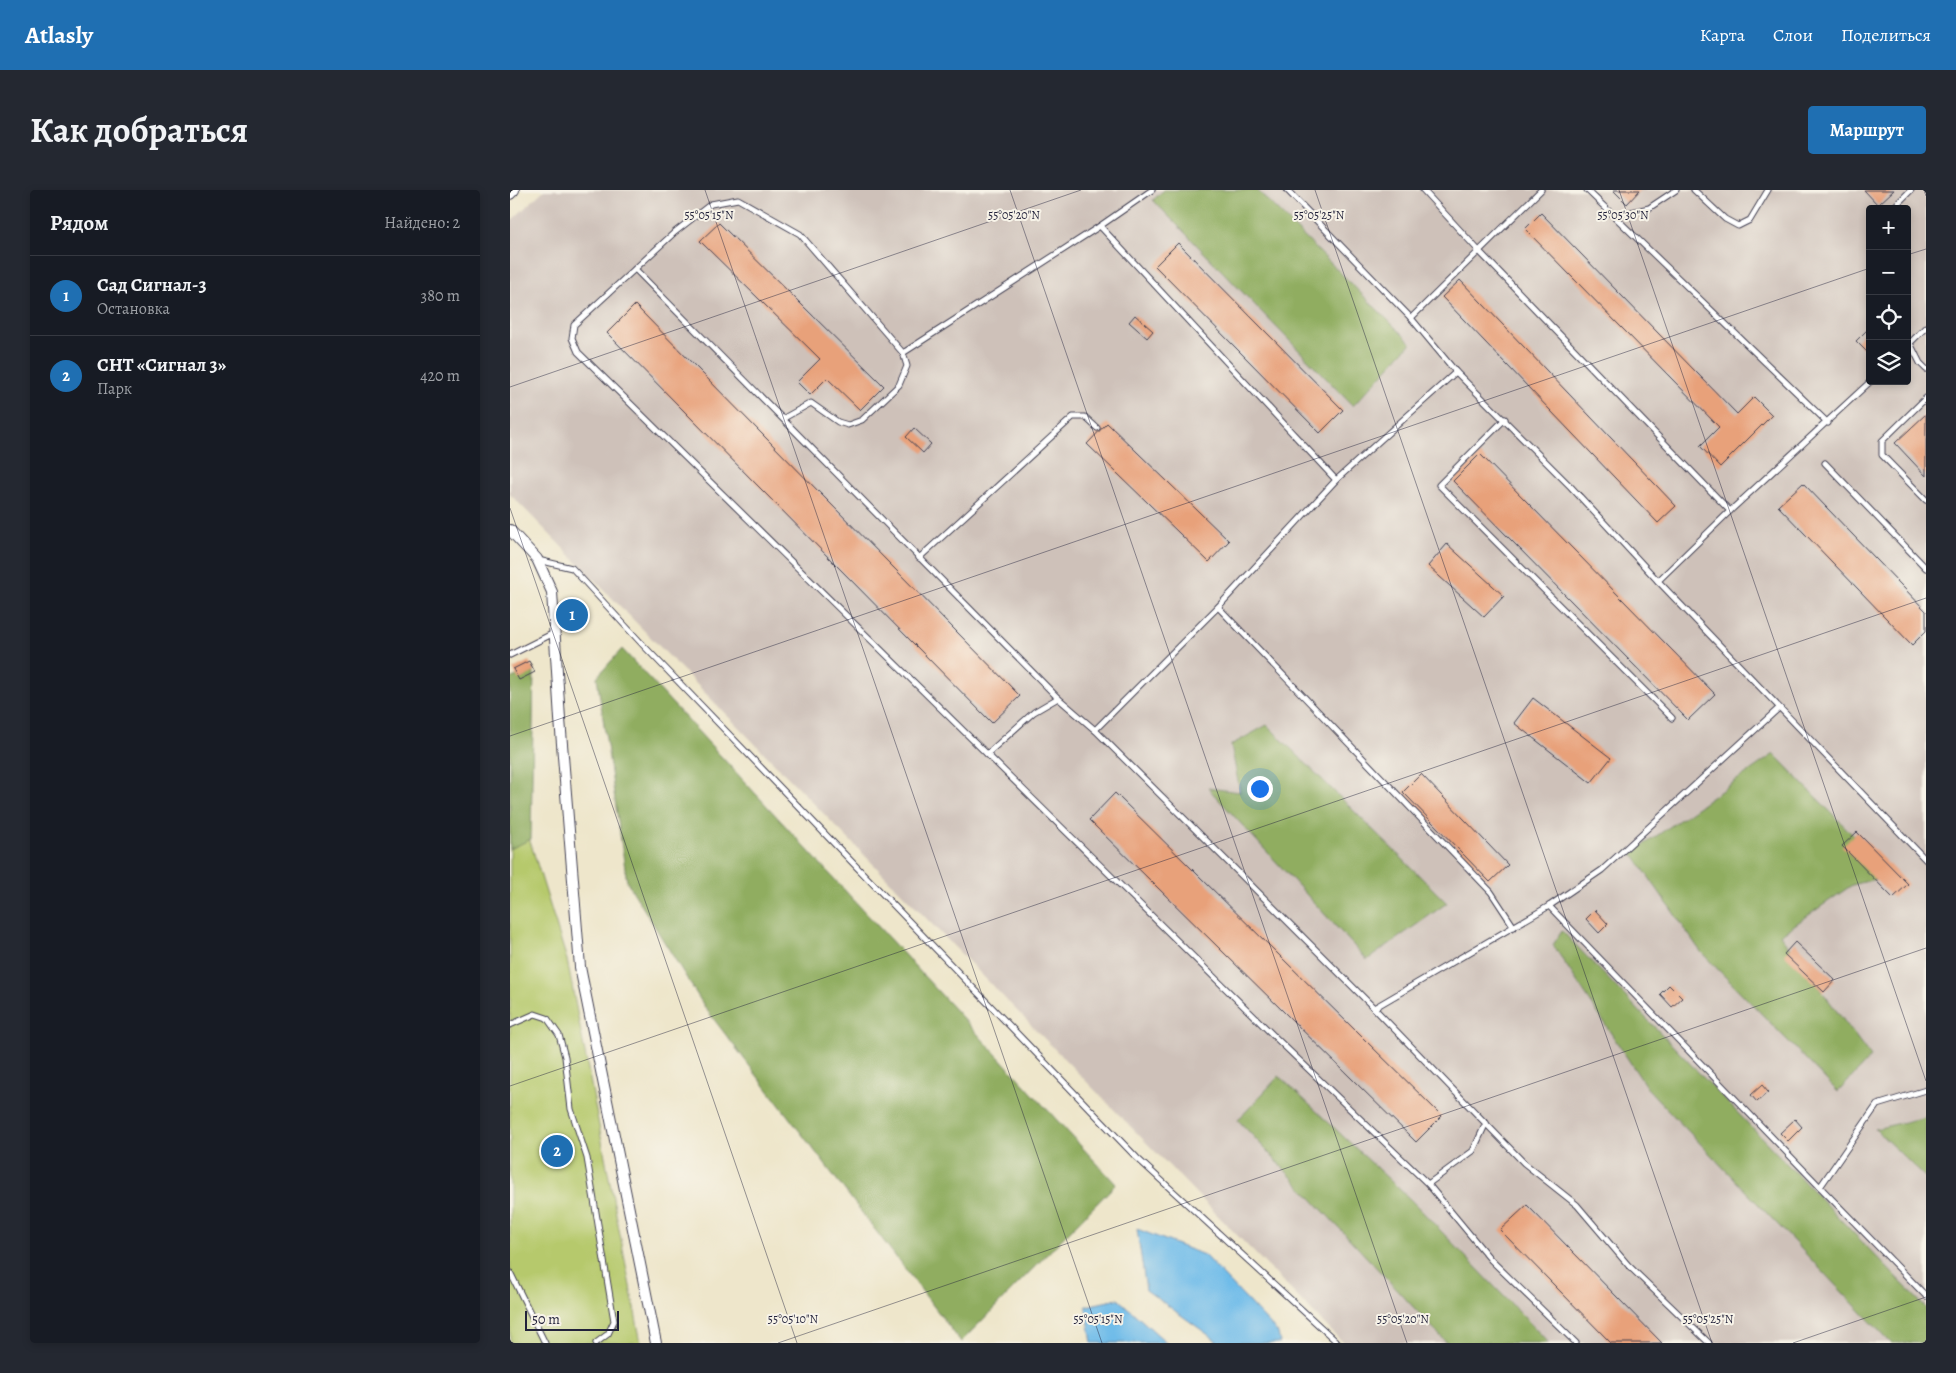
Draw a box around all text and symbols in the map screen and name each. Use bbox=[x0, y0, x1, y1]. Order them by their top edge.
text: Atlasly bbox=[25, 19, 93, 51]
text: Карта bbox=[1700, 23, 1745, 47]
text: Слои bbox=[1773, 23, 1813, 47]
text: Поделиться bbox=[1841, 23, 1931, 47]
text: Как добраться bbox=[30, 106, 248, 154]
button: Маршрут bbox=[1808, 106, 1926, 154]
map controls bbox=[1866, 205, 1911, 385]
button: + bbox=[1866, 205, 1911, 250]
text: 55°05'15"N bbox=[684, 207, 734, 223]
text: 55°05'20"N bbox=[988, 207, 1040, 223]
text: 55°05'25"N bbox=[1294, 207, 1345, 223]
text: 55°05'30"N bbox=[1597, 207, 1649, 223]
text: Рядом bbox=[50, 209, 108, 237]
text: Найдено: 2 bbox=[384, 212, 460, 234]
button: − bbox=[1866, 250, 1911, 295]
text: Сад Сигнал-3 bbox=[97, 272, 207, 298]
text: 1 bbox=[63, 285, 69, 307]
text: 380 m bbox=[421, 285, 460, 307]
button: locate bbox=[1866, 295, 1911, 340]
text: Остановка bbox=[97, 298, 170, 320]
button: layers bbox=[1866, 340, 1911, 385]
text: СНТ «Сигнал 3» bbox=[97, 352, 226, 378]
text: 2 bbox=[62, 365, 70, 387]
text: 420 m bbox=[420, 365, 460, 387]
text: Парк bbox=[97, 378, 132, 400]
pin: 1 bbox=[556, 596, 588, 634]
your location bbox=[1247, 776, 1273, 802]
pin: 2 bbox=[541, 1132, 573, 1170]
scale bar bbox=[525, 1308, 619, 1331]
text: 50 m bbox=[532, 1310, 560, 1329]
text: 55°05'10"N bbox=[768, 1311, 819, 1327]
text: 55°05'15"N bbox=[1073, 1311, 1123, 1327]
text: 55°05'20"N bbox=[1377, 1311, 1429, 1327]
text: 55°05'25"N bbox=[1683, 1311, 1734, 1327]

